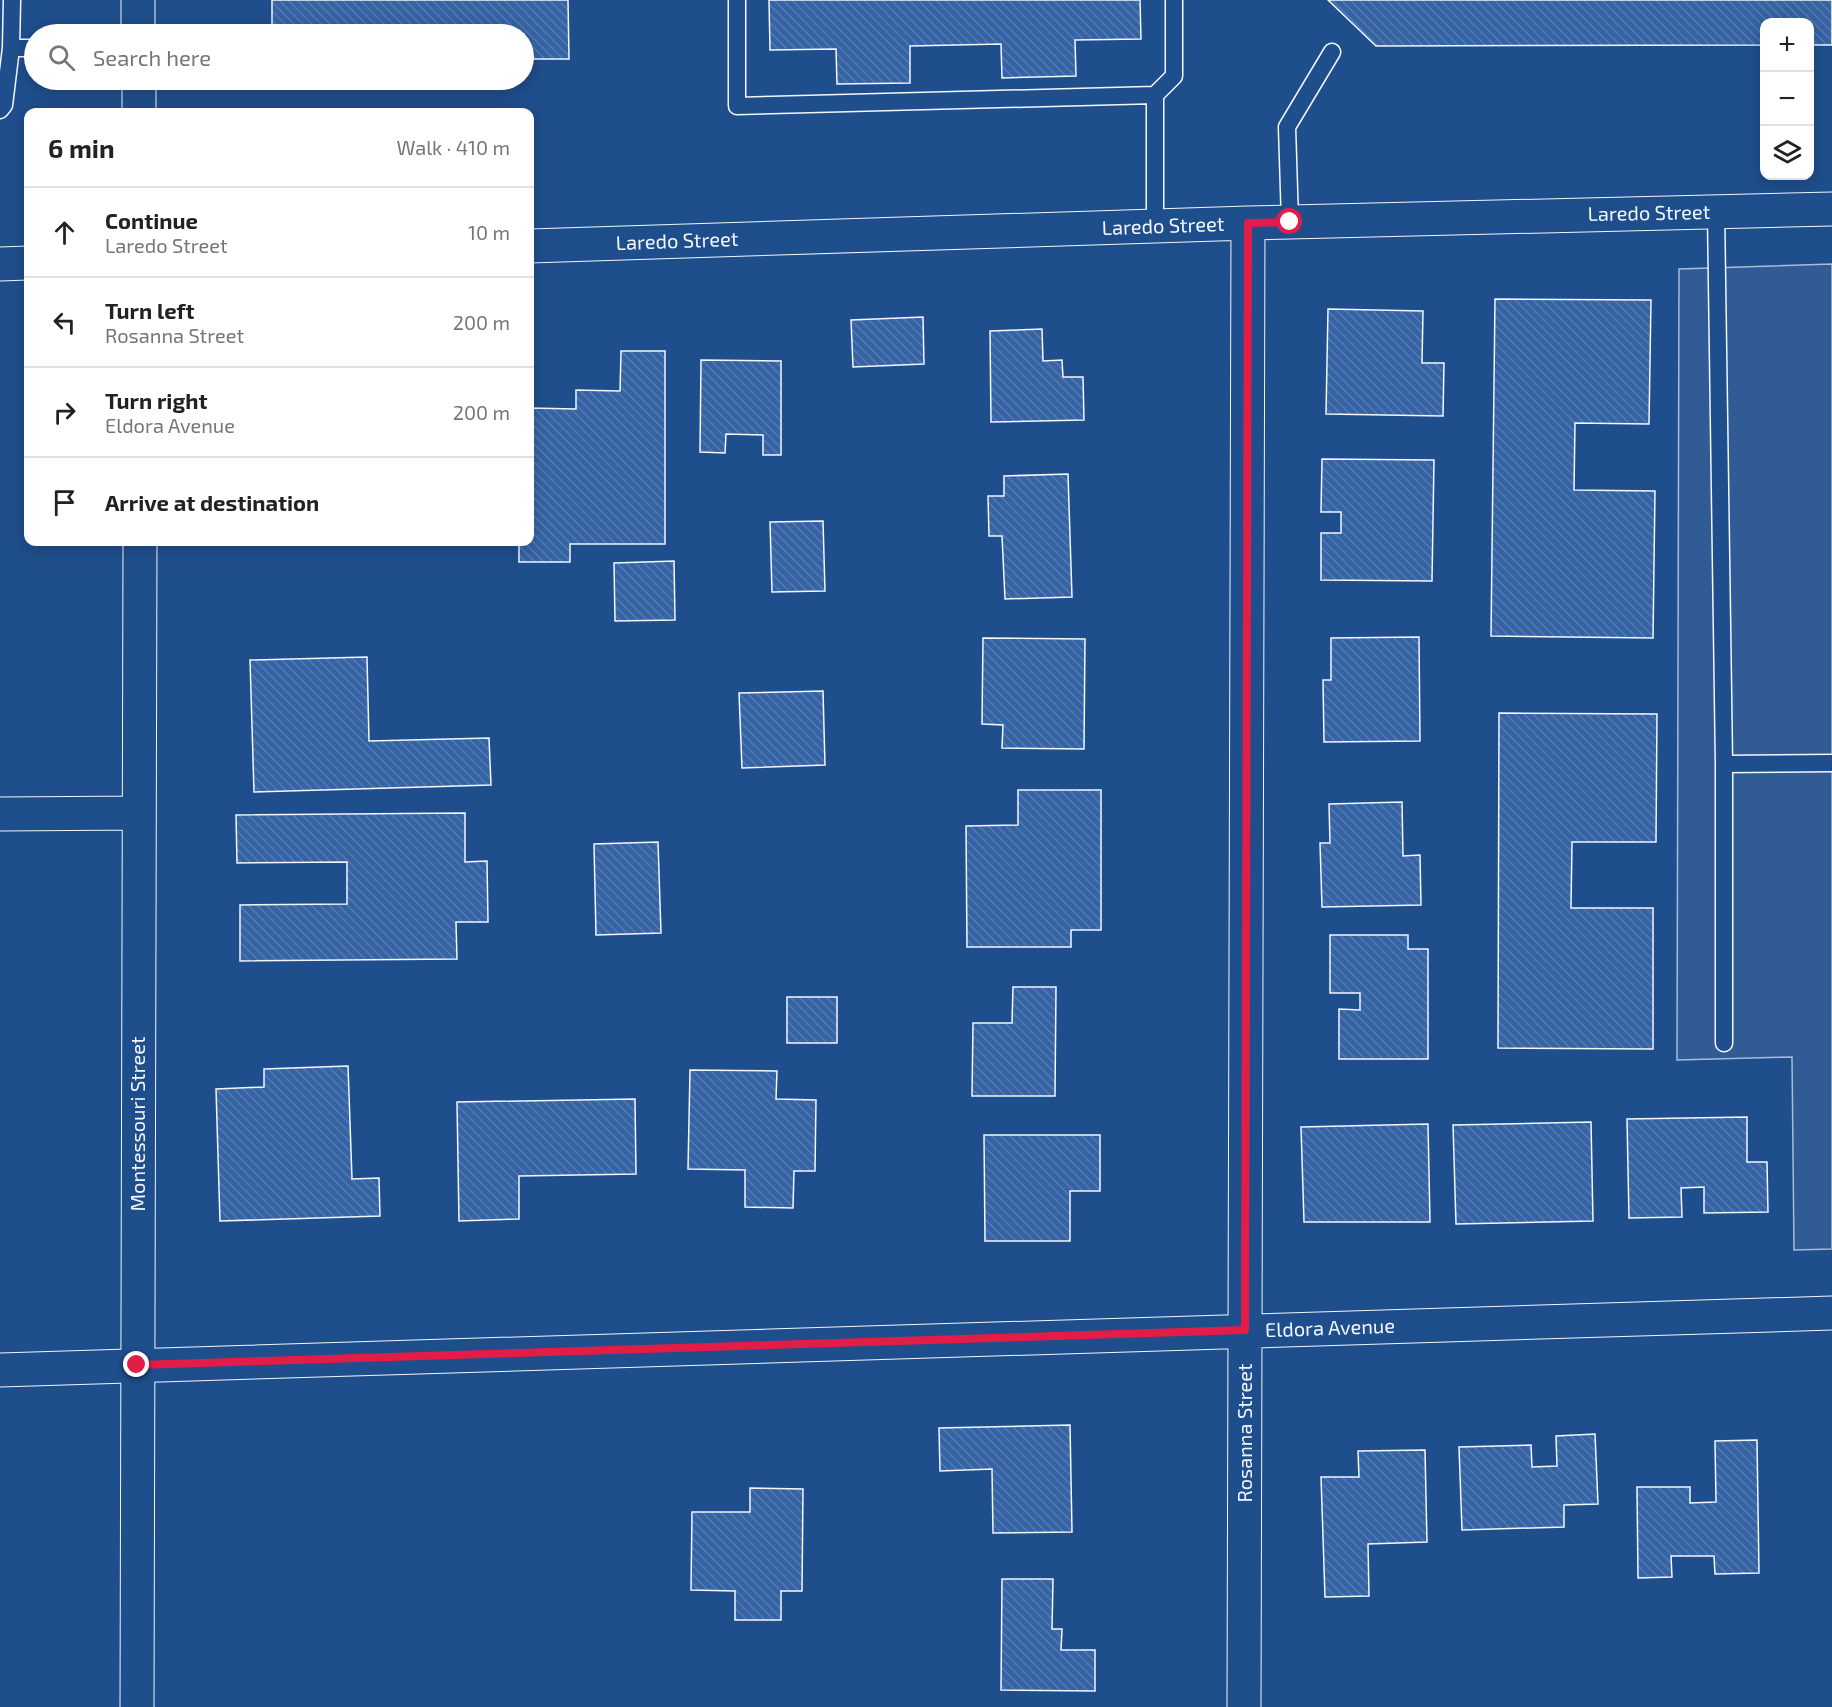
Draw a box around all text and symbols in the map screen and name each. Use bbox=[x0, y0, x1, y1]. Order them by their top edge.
map controls bbox=[1760, 18, 1814, 180]
button: + bbox=[1760, 18, 1814, 72]
search box bbox=[24, 24, 534, 90]
icon: search bbox=[45, 41, 78, 74]
text: Search here bbox=[93, 44, 211, 70]
button: − bbox=[1760, 72, 1814, 126]
button: layers bbox=[1760, 126, 1814, 180]
text: 6 min bbox=[48, 132, 115, 163]
text: Walk · 410 m bbox=[396, 135, 510, 159]
street label: Laredo Street bbox=[1587, 199, 1711, 225]
text: Continue bbox=[105, 207, 198, 233]
route start bbox=[1276, 208, 1302, 234]
street label: Laredo Street bbox=[1101, 211, 1225, 239]
icon: ahead bbox=[48, 216, 81, 249]
text: 10 m bbox=[468, 220, 510, 244]
street label: Laredo Street bbox=[615, 226, 739, 254]
text: Laredo Street bbox=[105, 233, 228, 257]
text: Turn left bbox=[105, 297, 194, 323]
icon: left bbox=[48, 306, 81, 339]
text: 200 m bbox=[453, 310, 510, 334]
text: Rosanna Street bbox=[105, 323, 244, 347]
text: Turn right bbox=[105, 387, 207, 413]
icon: right bbox=[48, 396, 81, 429]
text: 200 m bbox=[453, 400, 510, 424]
text: Eldora Avenue bbox=[105, 413, 235, 437]
icon: arrive bbox=[48, 486, 81, 519]
text: Arrive at destination bbox=[105, 489, 319, 515]
street label: Montessouri Street bbox=[125, 1036, 149, 1211]
street label: Eldora Avenue bbox=[1265, 1313, 1395, 1341]
route end bbox=[123, 1351, 149, 1377]
street label: Rosanna Street bbox=[1232, 1363, 1256, 1503]

